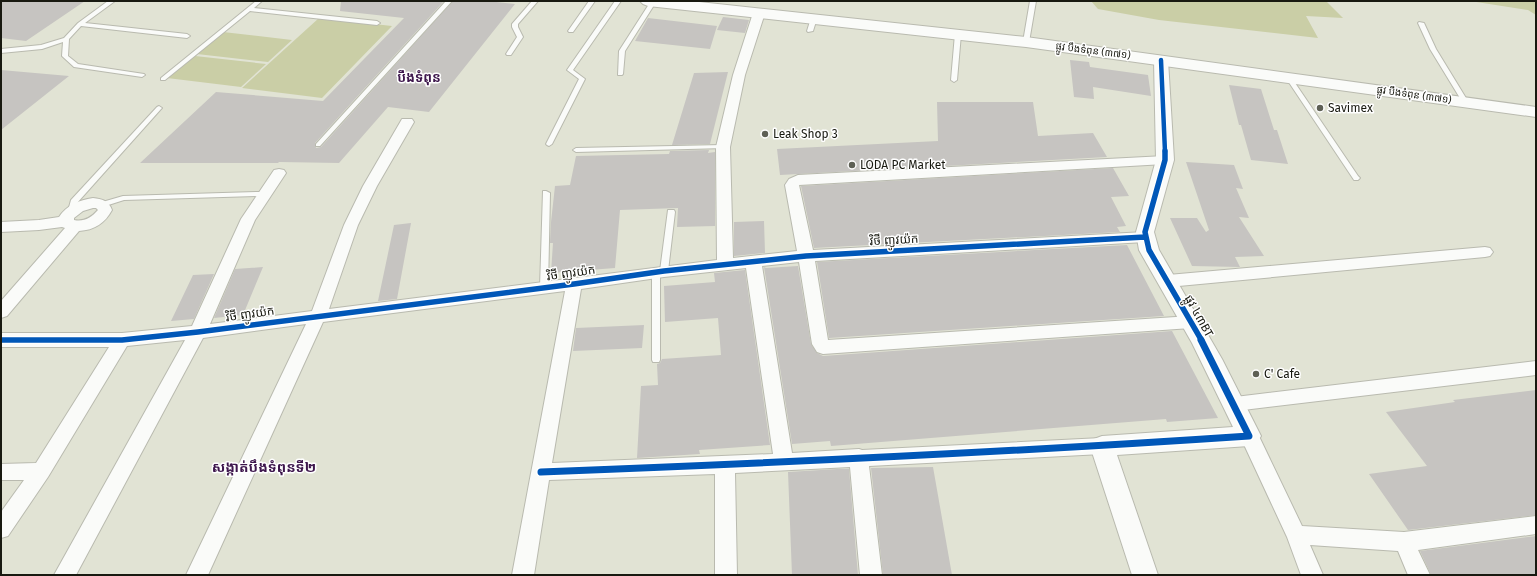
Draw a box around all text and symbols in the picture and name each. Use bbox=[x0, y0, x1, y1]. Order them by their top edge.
street label: ផ្លូវ បឹងទំពុន (៣៧១) bbox=[1054, 39, 1131, 64]
district label: បឹងទំពុន bbox=[397, 70, 441, 86]
street label: ផ្លូវ បឹងទំពុន (៣៧១) bbox=[1375, 83, 1452, 109]
place label: Savimex bbox=[1328, 101, 1373, 115]
marker: Savimex bbox=[1315, 103, 1325, 113]
place label: Leak Shop 3 bbox=[773, 127, 838, 141]
marker: Leak Shop 3 bbox=[760, 129, 770, 139]
place label: LODA PC Market bbox=[860, 158, 946, 172]
marker: LODA PC Market bbox=[847, 160, 857, 170]
street label: វិថី ញូវយ៉ក bbox=[869, 231, 919, 251]
street label: វិថី ញូវយ៉ក bbox=[545, 262, 597, 286]
street label: ផ្លូវ ៤៣BT bbox=[1179, 293, 1217, 342]
street label: វិថី ញូវយ៉ក bbox=[224, 303, 276, 327]
place label: C' Cafe bbox=[1264, 367, 1300, 381]
marker: C' Cafe bbox=[1251, 369, 1261, 379]
district label: សង្កាត់បឹងទំពុនទី២ bbox=[212, 459, 316, 476]

